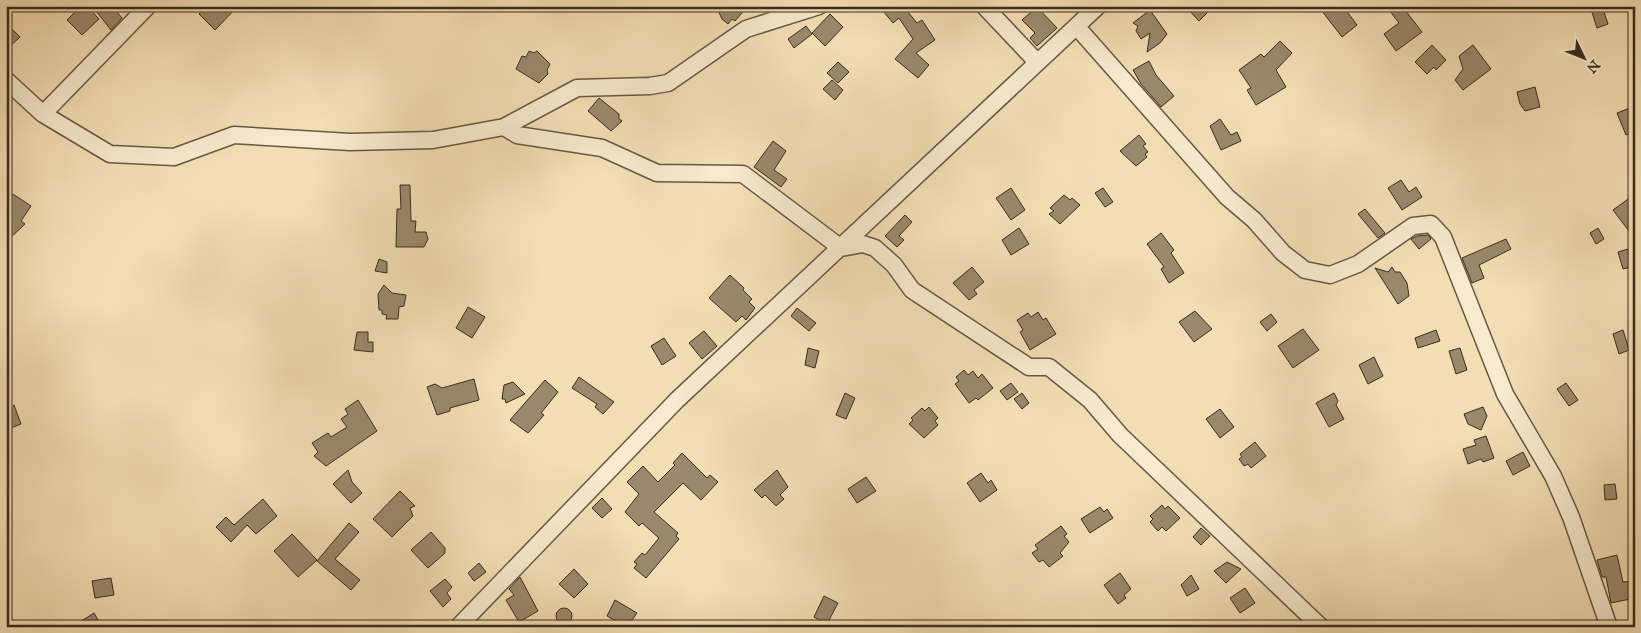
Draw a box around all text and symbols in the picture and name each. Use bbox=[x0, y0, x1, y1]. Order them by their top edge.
north arrow bbox=[1558, 32, 1608, 82]
text: N bbox=[1583, 56, 1603, 77]

